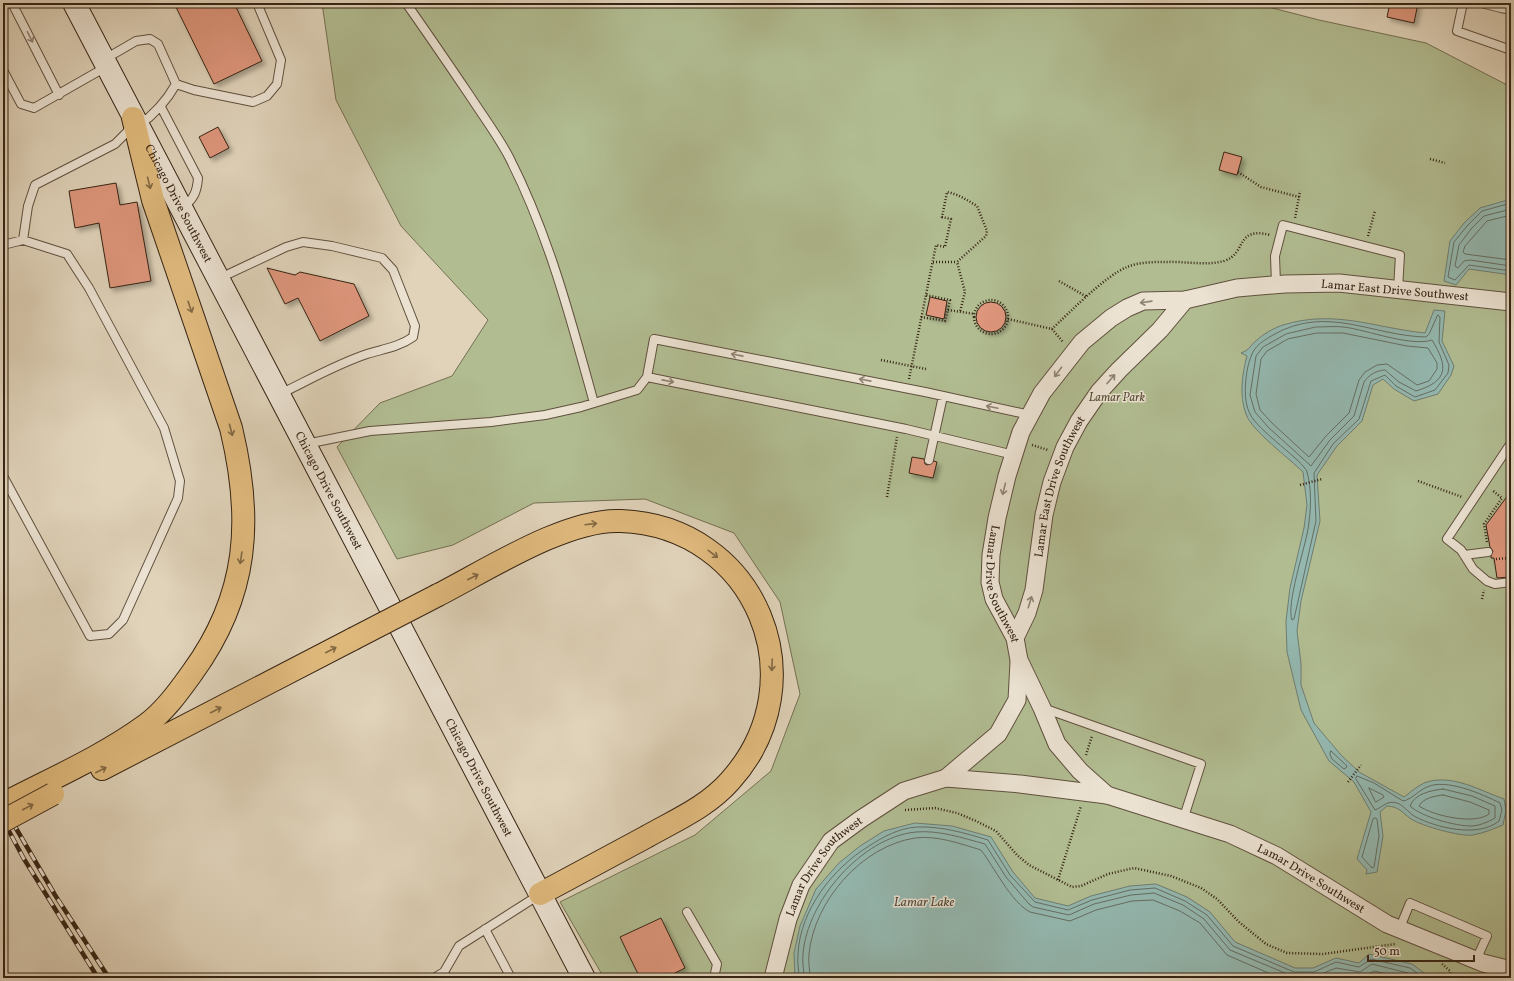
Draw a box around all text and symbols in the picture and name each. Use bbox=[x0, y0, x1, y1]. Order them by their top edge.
one-way arrow bbox=[27, 31, 34, 43]
street label: Chicago Drive Southwest bbox=[140, 142, 215, 266]
one-way arrow bbox=[146, 177, 154, 190]
street label: Lamar East Drive Southwest bbox=[1320, 277, 1469, 305]
one-way arrow bbox=[1140, 298, 1153, 306]
one-way arrow bbox=[187, 300, 194, 313]
one-way arrow bbox=[731, 351, 744, 359]
one-way arrow bbox=[1053, 367, 1062, 378]
one-way arrow bbox=[1106, 374, 1115, 384]
one-way arrow bbox=[859, 376, 872, 384]
one-way arrow bbox=[661, 378, 674, 386]
park label: Lamar Park bbox=[1089, 390, 1146, 406]
one-way arrow bbox=[986, 402, 999, 410]
street label: Lamar East Drive Southwest bbox=[1031, 413, 1089, 558]
one-way arrow bbox=[228, 423, 235, 436]
street label: Chicago Drive Southwest bbox=[290, 429, 366, 553]
one-way arrow bbox=[999, 482, 1007, 495]
one-way arrow bbox=[584, 520, 597, 528]
street label: Lamar Drive Southwest bbox=[981, 524, 1023, 644]
one-way arrow bbox=[708, 550, 719, 558]
one-way arrow bbox=[237, 552, 245, 565]
one-way arrow bbox=[467, 572, 479, 580]
one-way arrow bbox=[1027, 595, 1034, 608]
one-way arrow bbox=[325, 646, 337, 653]
one-way arrow bbox=[768, 659, 776, 672]
one-way arrow bbox=[210, 706, 222, 713]
street label: Chicago Drive Southwest bbox=[441, 716, 516, 840]
one-way arrow bbox=[94, 765, 106, 773]
one-way arrow bbox=[22, 803, 34, 811]
street label: Lamar Drive Southwest bbox=[783, 813, 866, 919]
street label: Lamar Drive Southwest bbox=[1254, 841, 1368, 917]
water label: Lamar Lake bbox=[894, 894, 955, 912]
scale bar bbox=[1368, 937, 1474, 963]
text: 50 m bbox=[1374, 944, 1400, 960]

